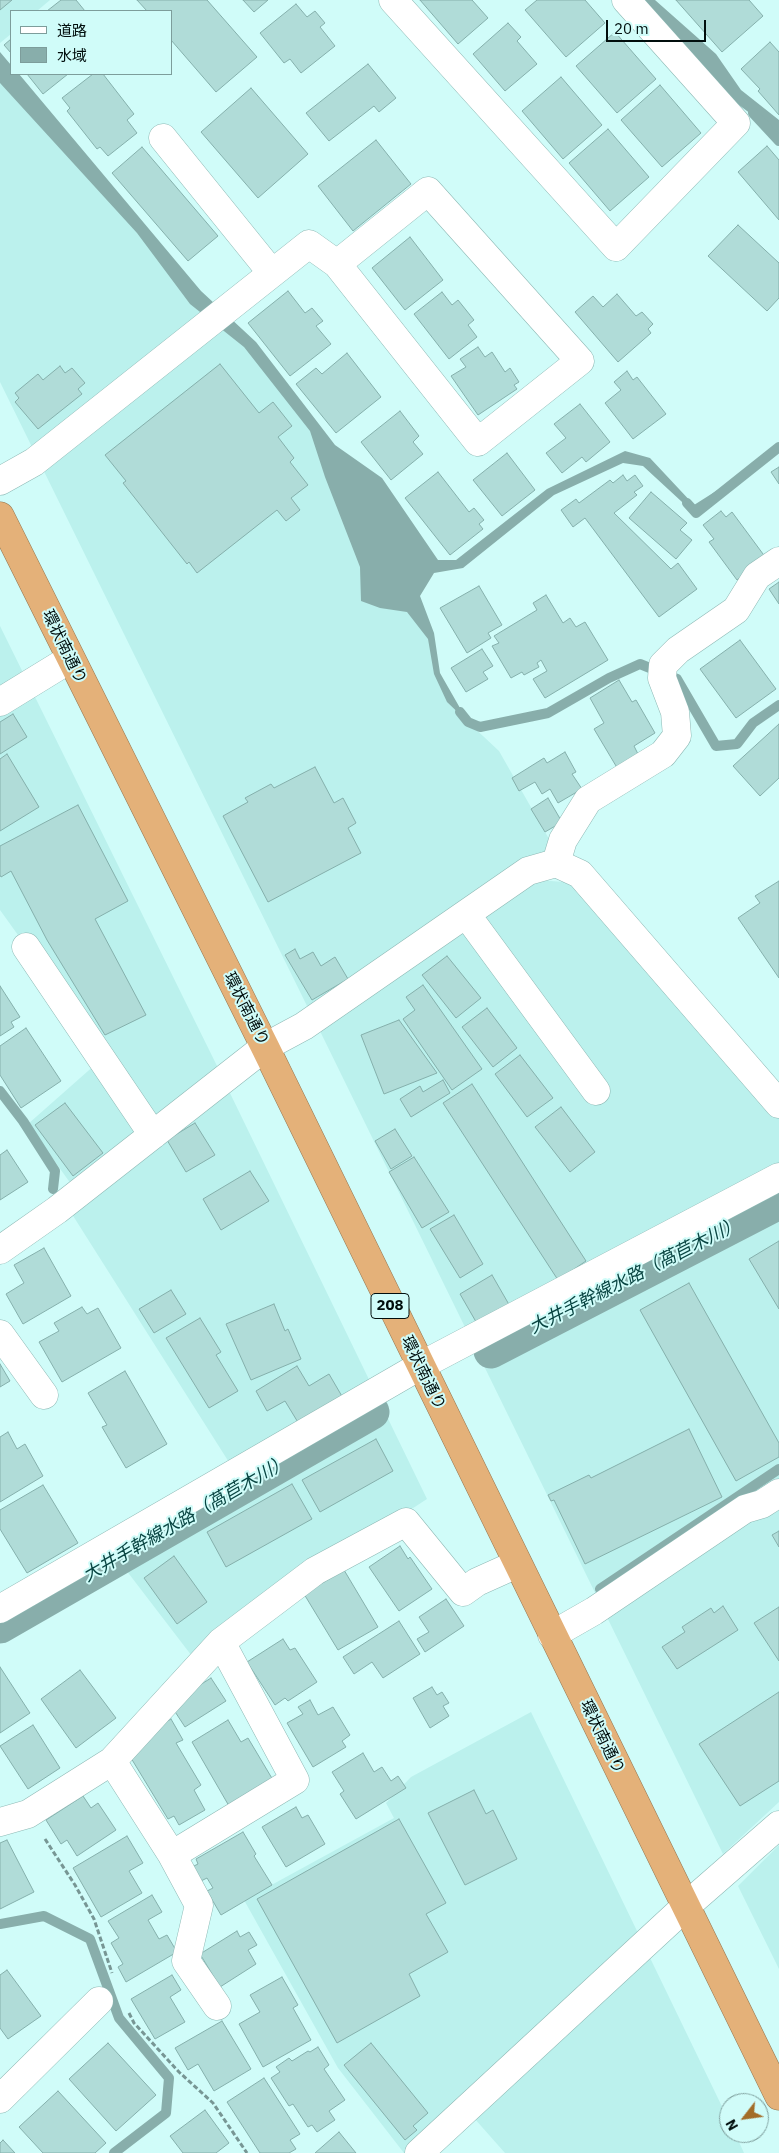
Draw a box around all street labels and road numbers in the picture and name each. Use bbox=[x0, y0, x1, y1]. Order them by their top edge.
street label: 環状南通り bbox=[38, 607, 90, 687]
street label: 環状南通り bbox=[219, 969, 273, 1049]
road number: 208 bbox=[371, 1294, 409, 1318]
street label: 環状南通り bbox=[397, 1333, 449, 1413]
street label: 環状南通り bbox=[576, 1697, 628, 1777]

